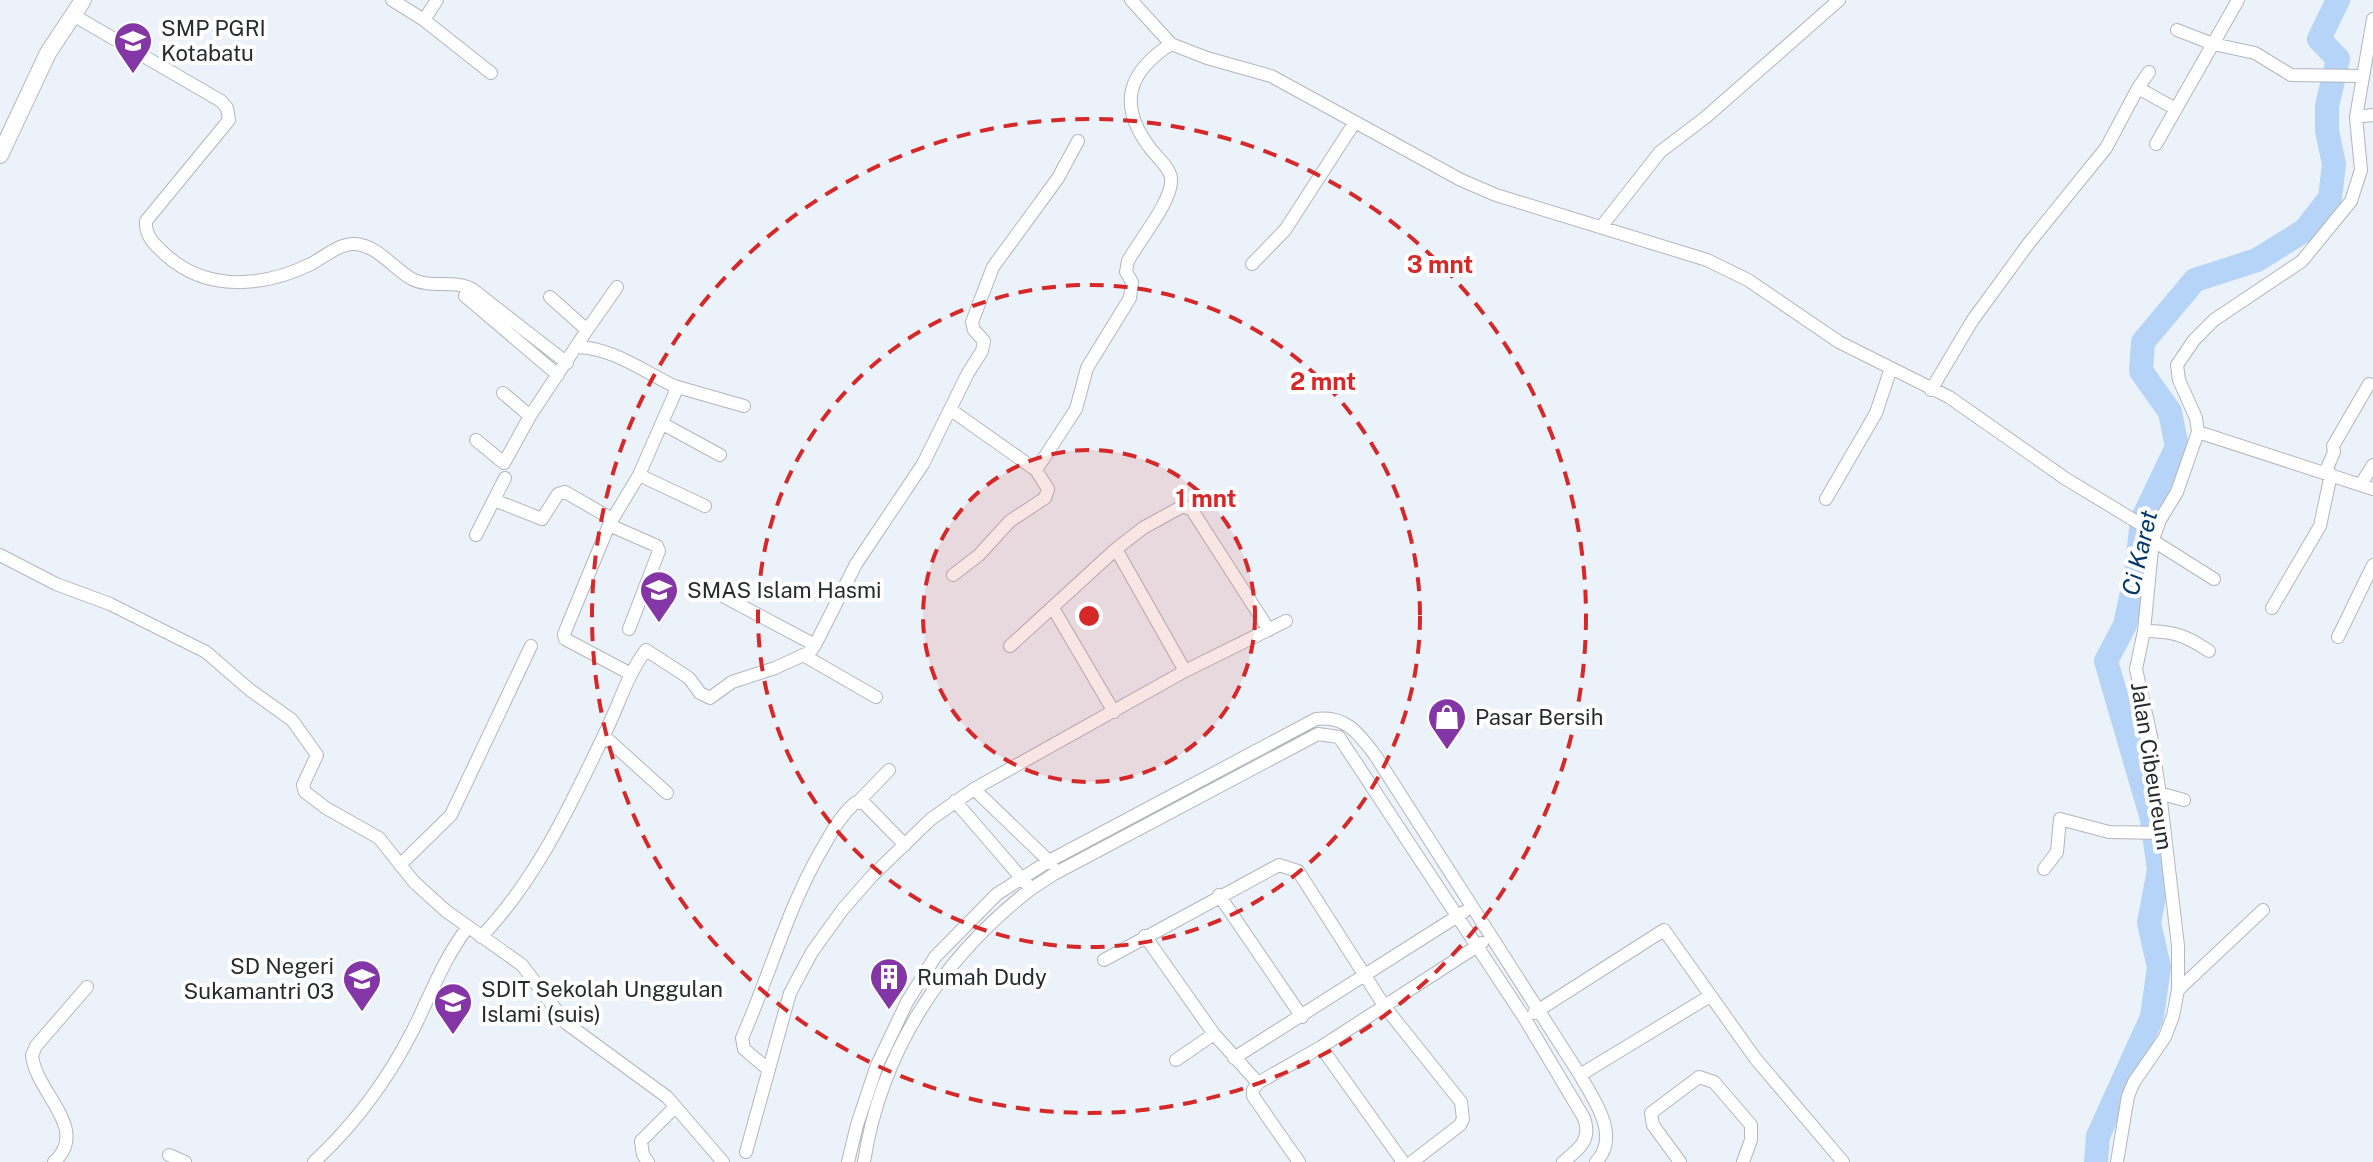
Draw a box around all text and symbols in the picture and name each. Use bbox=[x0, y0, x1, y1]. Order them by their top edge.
place label: SMP PGRI Kotabatu bbox=[161, 15, 266, 66]
school or university icon: SMP PGRI Kotabatu bbox=[112, 20, 154, 75]
text: 3 mnt bbox=[1407, 250, 1473, 278]
text: 2 mnt bbox=[1290, 367, 1356, 395]
text: 1 mnt bbox=[1176, 484, 1236, 512]
water label: Ci Karet bbox=[2116, 507, 2162, 598]
school or university icon: SMAS Islam Hasmi bbox=[638, 569, 680, 624]
place label: SMAS Islam Hasmi bbox=[687, 577, 881, 603]
centre of rings bbox=[1075, 602, 1103, 630]
street label: Jalan Cibeureum bbox=[2126, 680, 2178, 852]
shop icon: Pasar Bersih bbox=[1426, 696, 1468, 751]
place label: Pasar Bersih bbox=[1475, 704, 1603, 730]
place label: SD Negeri Sukamantri 03 bbox=[184, 953, 334, 1004]
building icon: Rumah Dudy bbox=[868, 956, 910, 1011]
school or university icon: SD Negeri Sukamantri 03 bbox=[341, 958, 383, 1013]
place label: Rumah Dudy bbox=[917, 964, 1047, 990]
place label: SDIT Sekolah Unggulan Islami (suis) bbox=[481, 976, 723, 1027]
school or university icon: SDIT Sekolah Unggulan Islami (suis) bbox=[432, 981, 474, 1036]

